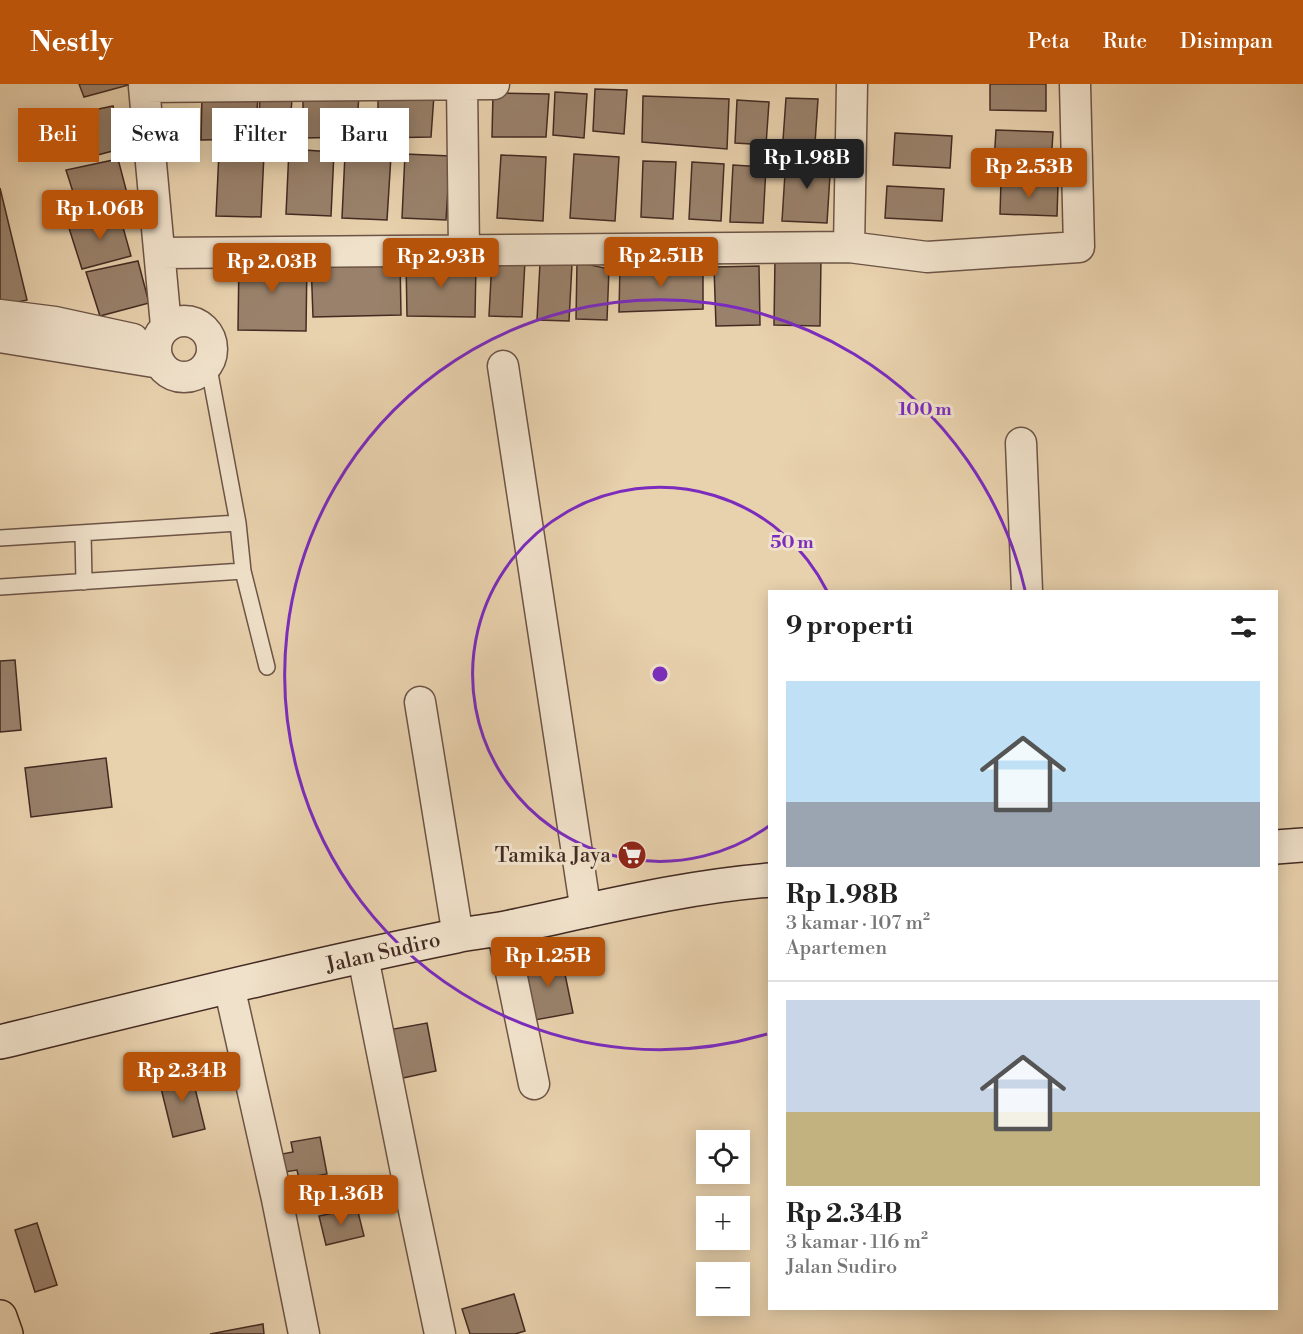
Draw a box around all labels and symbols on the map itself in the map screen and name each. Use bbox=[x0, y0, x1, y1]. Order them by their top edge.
pin: Rp 1.98B bbox=[745, 139, 869, 190]
pin: Rp 2.53B bbox=[967, 148, 1091, 199]
pin: Rp 1.06B bbox=[38, 190, 162, 241]
pin: Rp 2.51B bbox=[599, 237, 723, 288]
pin: Rp 2.93B bbox=[379, 238, 503, 289]
pin: Rp 2.03B bbox=[210, 243, 334, 294]
text: 100 m bbox=[898, 398, 952, 421]
text: 50 m bbox=[770, 531, 814, 554]
centre of rings bbox=[650, 664, 670, 684]
supermarket icon: Tamika Jaya bbox=[616, 839, 648, 871]
place label: Tamika Jaya bbox=[495, 843, 611, 869]
street label: Jalan Sudiro bbox=[322, 927, 443, 979]
pin: Rp 1.25B bbox=[486, 937, 610, 988]
pin: Rp 2.34B bbox=[120, 1052, 244, 1103]
pin: Rp 1.36B bbox=[279, 1175, 403, 1226]

